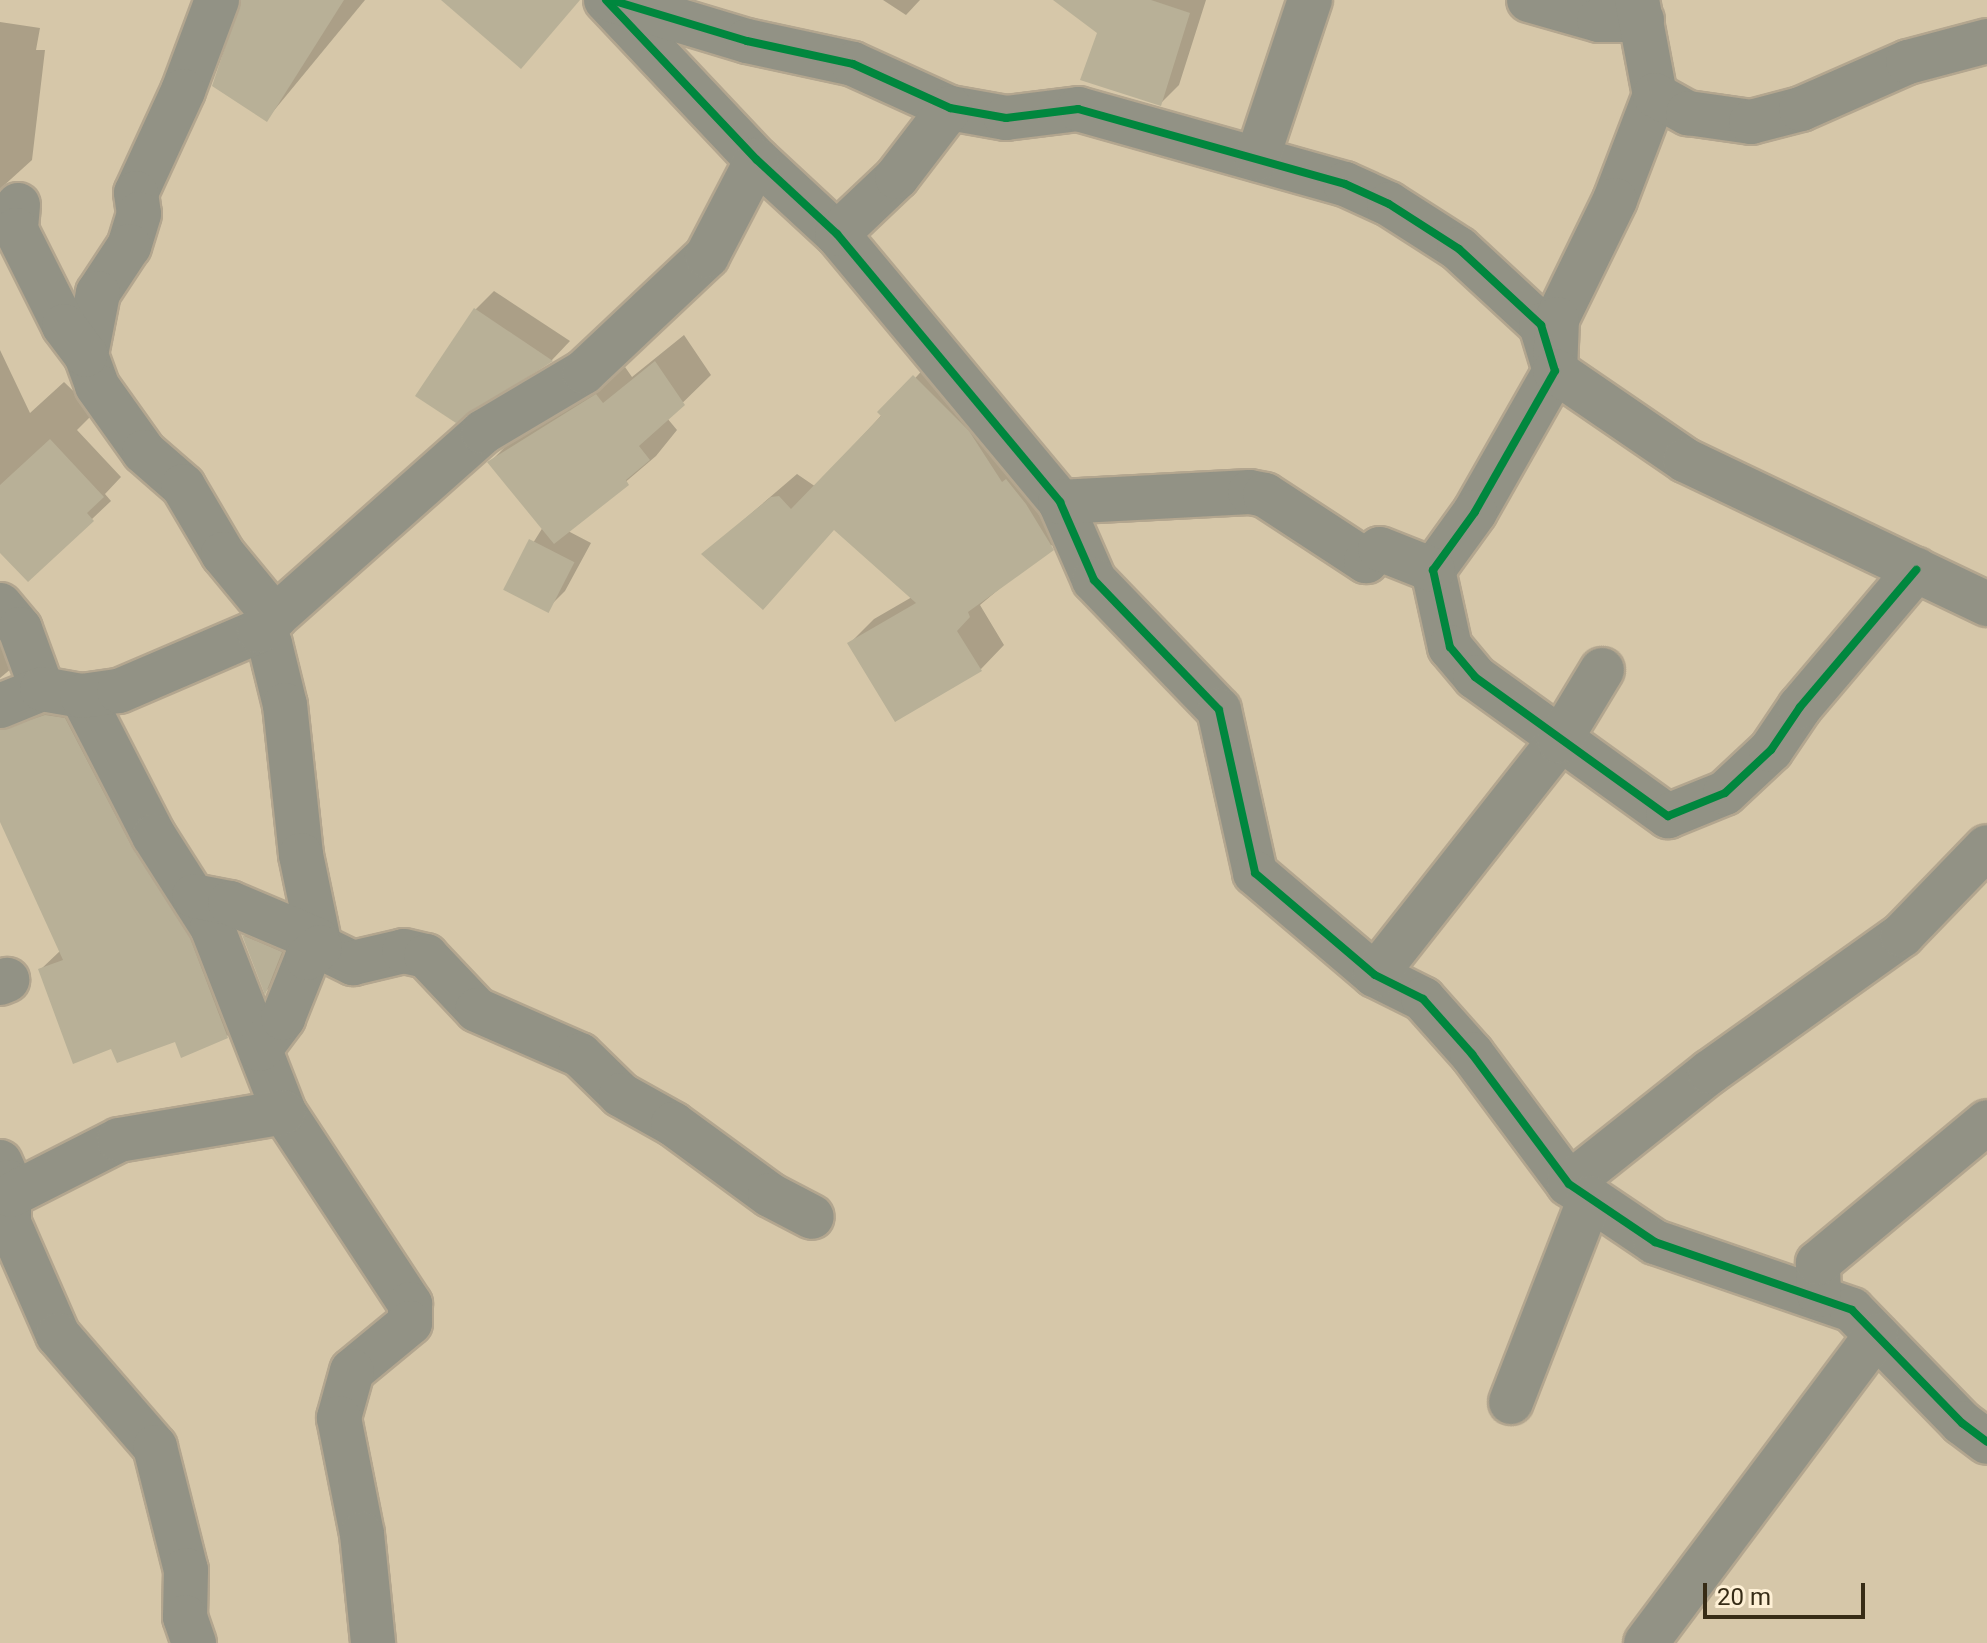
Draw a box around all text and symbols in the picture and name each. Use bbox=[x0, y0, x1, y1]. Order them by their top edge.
scale bar bbox=[1707, 1567, 1869, 1617]
text: 20 m bbox=[1717, 1583, 1771, 1611]

